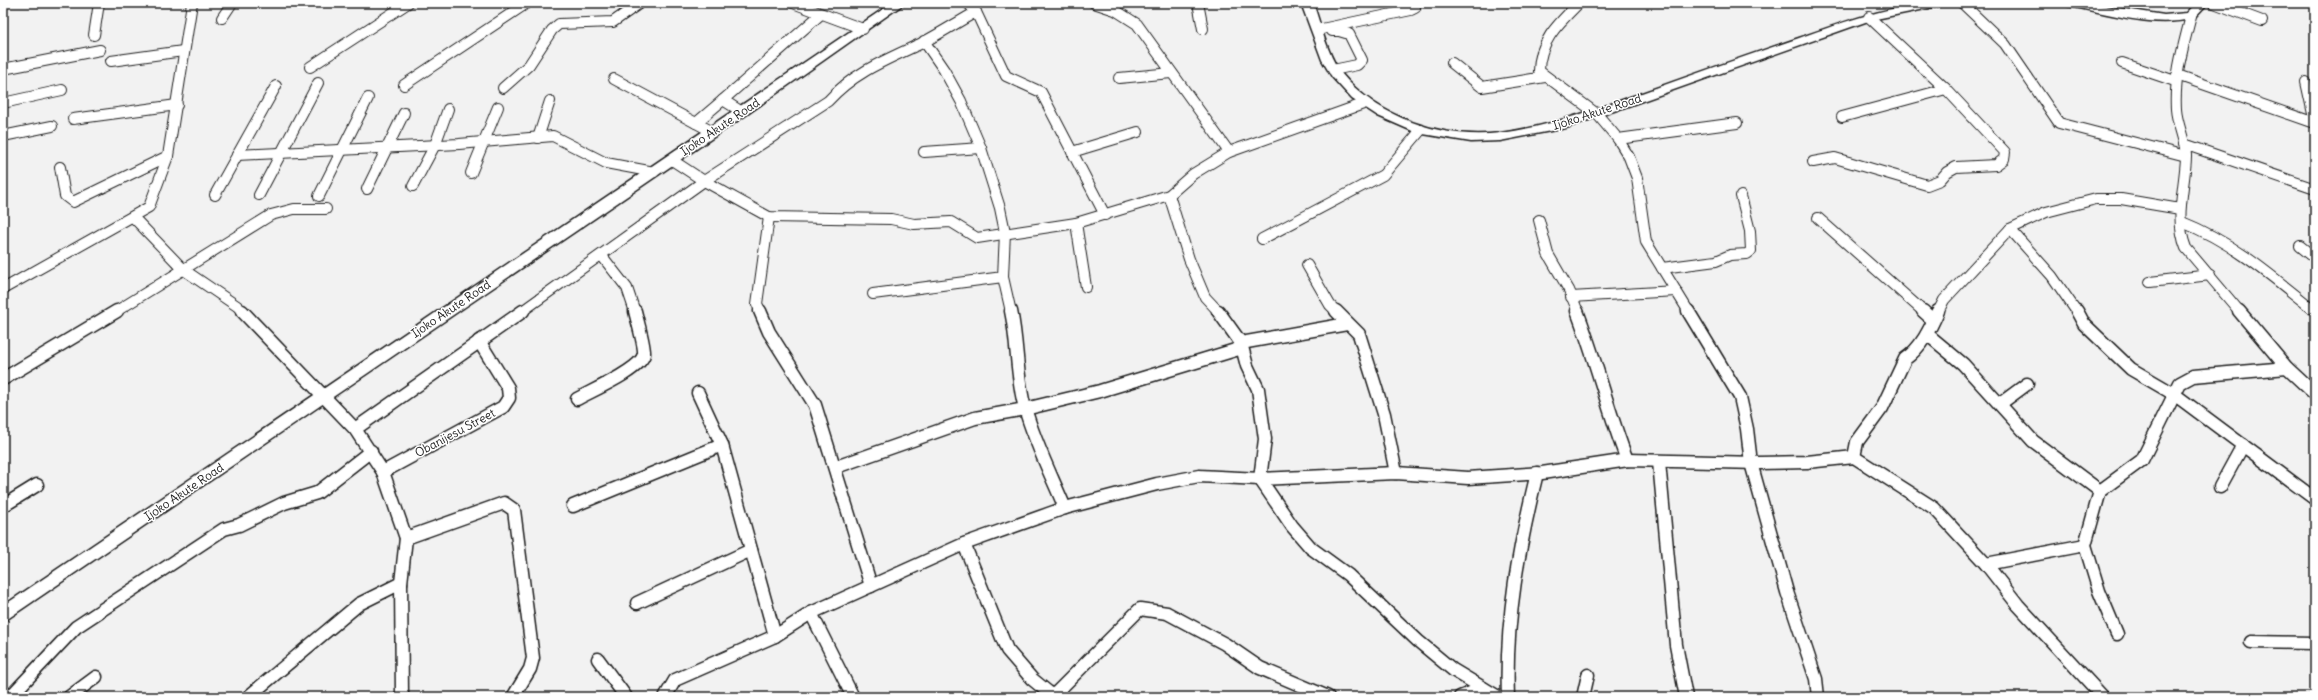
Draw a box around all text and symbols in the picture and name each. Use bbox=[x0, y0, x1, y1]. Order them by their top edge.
street label: Ijoko Akute Road bbox=[1551, 90, 1643, 133]
street label: Ijoko Akute Road bbox=[677, 95, 762, 159]
street label: Ijoko Akute Road bbox=[408, 277, 493, 341]
street label: Obanijesu Street bbox=[412, 405, 498, 460]
street label: Ijoko Akute Road bbox=[141, 460, 226, 524]

